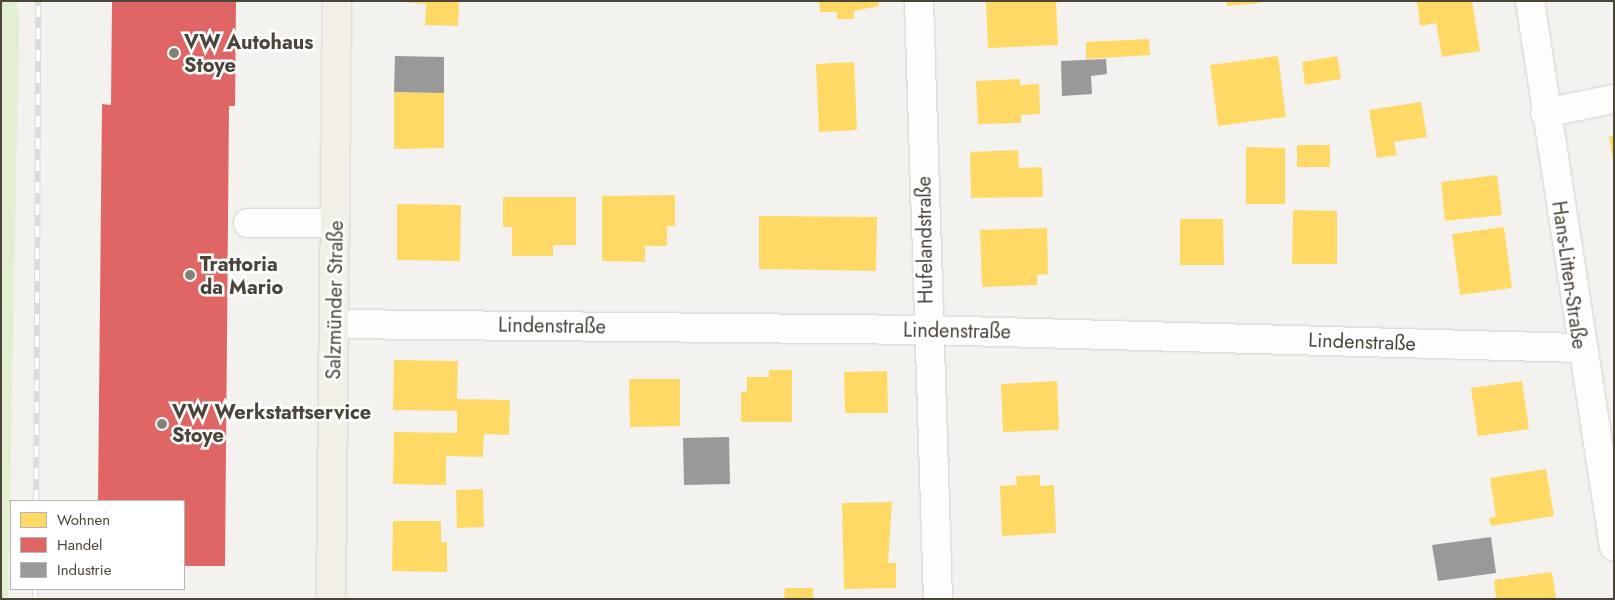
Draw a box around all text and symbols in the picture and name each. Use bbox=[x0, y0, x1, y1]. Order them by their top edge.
place label: VW Autohaus Stoye bbox=[184, 30, 313, 77]
marker: VW Autohaus Stoye bbox=[168, 47, 180, 59]
street label: Hufelandstraße bbox=[912, 176, 938, 304]
street label: Hans-Litten-Straße bbox=[1547, 199, 1591, 351]
street label: Salzmünder Straße bbox=[322, 220, 348, 380]
place label: Trattoria da Mario bbox=[200, 252, 283, 299]
marker: Trattoria da Mario bbox=[184, 269, 196, 281]
street label: Lindenstraße bbox=[498, 313, 606, 339]
street label: Lindenstraße bbox=[903, 318, 1011, 344]
street label: Lindenstraße bbox=[1308, 328, 1416, 356]
place label: VW Werkstattservice Stoye bbox=[172, 400, 371, 447]
marker: VW Werkstattservice Stoye bbox=[156, 418, 168, 430]
legend bbox=[10, 500, 185, 590]
text: Wohnen bbox=[57, 509, 110, 531]
text: Handel bbox=[57, 534, 103, 556]
text: Industrie bbox=[57, 559, 111, 581]

